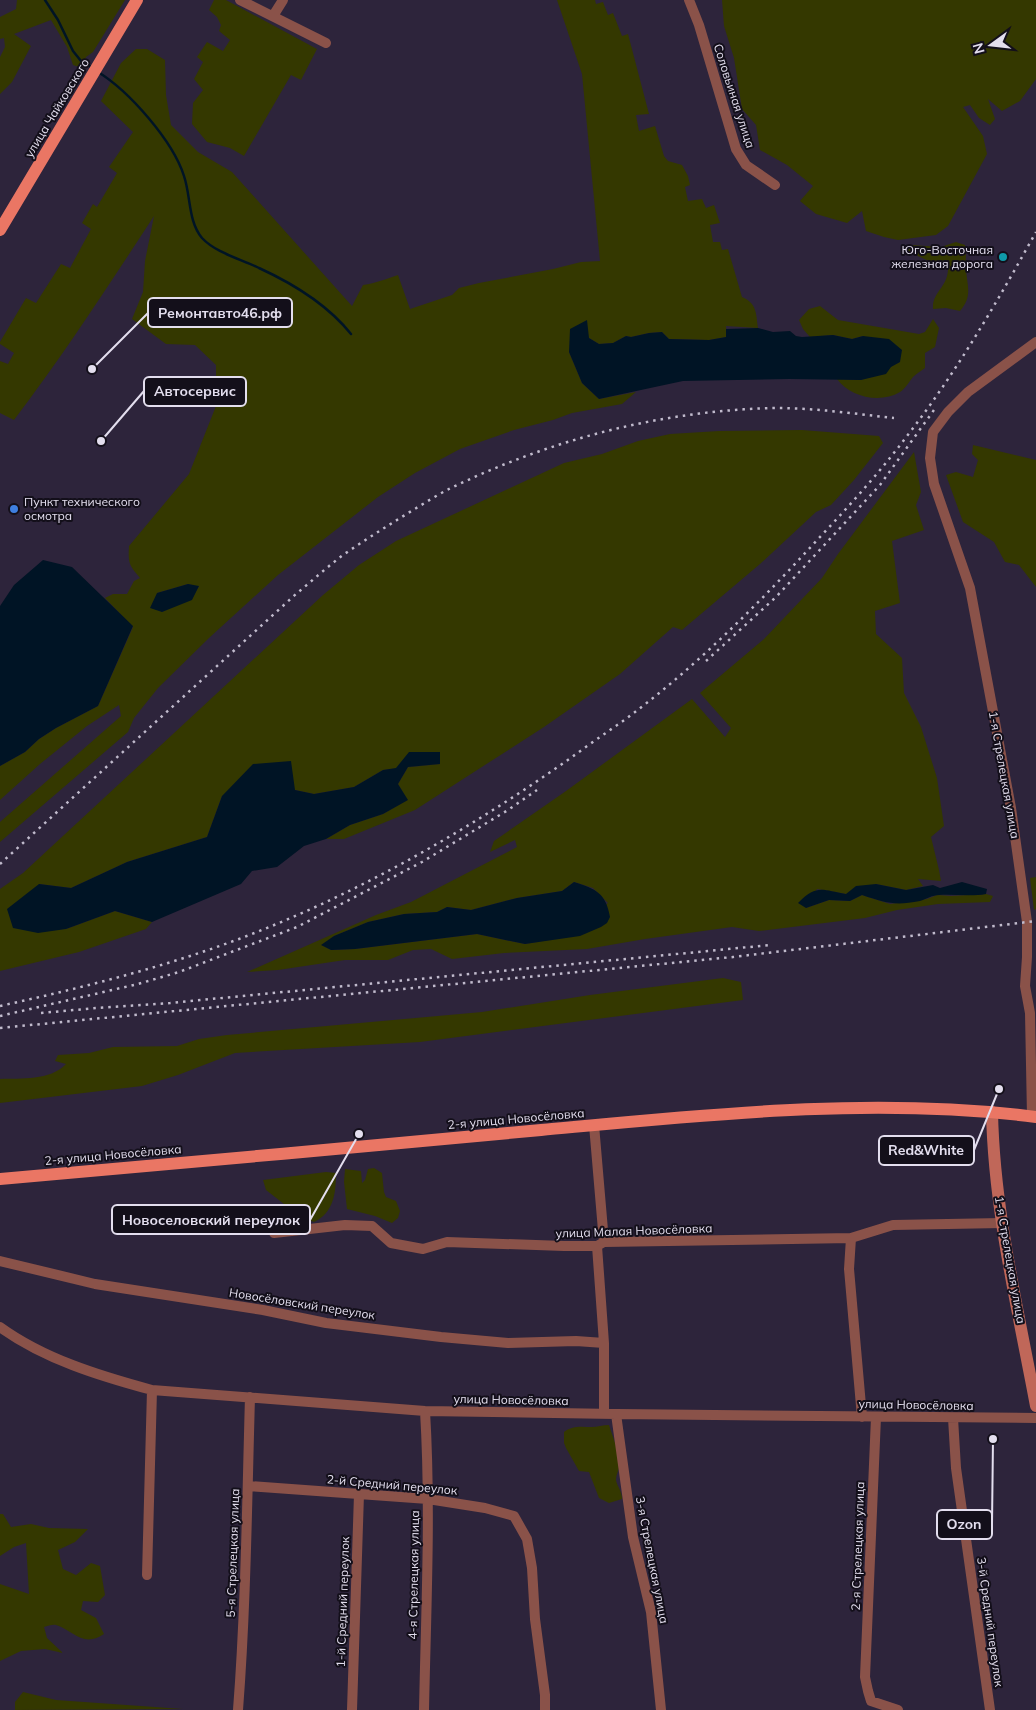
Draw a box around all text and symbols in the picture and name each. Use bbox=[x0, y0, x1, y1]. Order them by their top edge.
north arrow bbox=[966, 20, 1016, 70]
text: N bbox=[968, 41, 989, 56]
street label: Соловьиная улица bbox=[711, 42, 758, 150]
street label: улица Чайковского bbox=[21, 56, 92, 160]
place label: Юго-Восточная железная дорога bbox=[891, 242, 993, 271]
marker: Юго-Восточная железная дорога bbox=[997, 251, 1009, 263]
callout: Ремонтавто46.рф bbox=[148, 298, 292, 327]
text: Ремонтавто46.рф bbox=[158, 304, 282, 322]
callout: Автосервис bbox=[144, 377, 246, 406]
text: Автосервис bbox=[154, 382, 236, 400]
place label: Пункт технического осмотра bbox=[24, 494, 140, 523]
marker: Пункт технического осмотра bbox=[8, 503, 20, 515]
street label: 1-я Стрелецкая улица bbox=[986, 710, 1023, 840]
street label: 2-я улица Новосёловка bbox=[447, 1105, 585, 1132]
callout: Red&White bbox=[879, 1136, 974, 1165]
street label: 2-я улица Новосёловка bbox=[44, 1141, 182, 1168]
text: Red&White bbox=[888, 1141, 964, 1159]
street label: 1-я Стрелецкая улица bbox=[992, 1195, 1029, 1325]
callout: Новоселовский переулок bbox=[112, 1205, 310, 1234]
text: Новоселовский переулок bbox=[122, 1211, 301, 1229]
street label: улица Малая Новосёловка bbox=[555, 1220, 713, 1241]
street label: Новосёловский переулок bbox=[228, 1285, 377, 1323]
street label: улица Новосёловка bbox=[453, 1391, 569, 1408]
street label: улица Новосёловка bbox=[858, 1396, 974, 1413]
street label: 2-й Средний переулок bbox=[326, 1471, 458, 1498]
street label: 2-я Стрелецкая улица bbox=[848, 1481, 867, 1611]
street label: 5-я Стрелецкая улица bbox=[223, 1488, 242, 1618]
street label: 3-я Стрелецкая улица bbox=[633, 1495, 672, 1625]
street label: 4-я Стрелецкая улица bbox=[405, 1510, 422, 1640]
callout: Ozon bbox=[937, 1510, 992, 1539]
text: Ozon bbox=[947, 1515, 981, 1533]
street label: 1-й Средний переулок bbox=[333, 1536, 352, 1668]
street label: 3-й Средний переулок bbox=[974, 1556, 1007, 1688]

